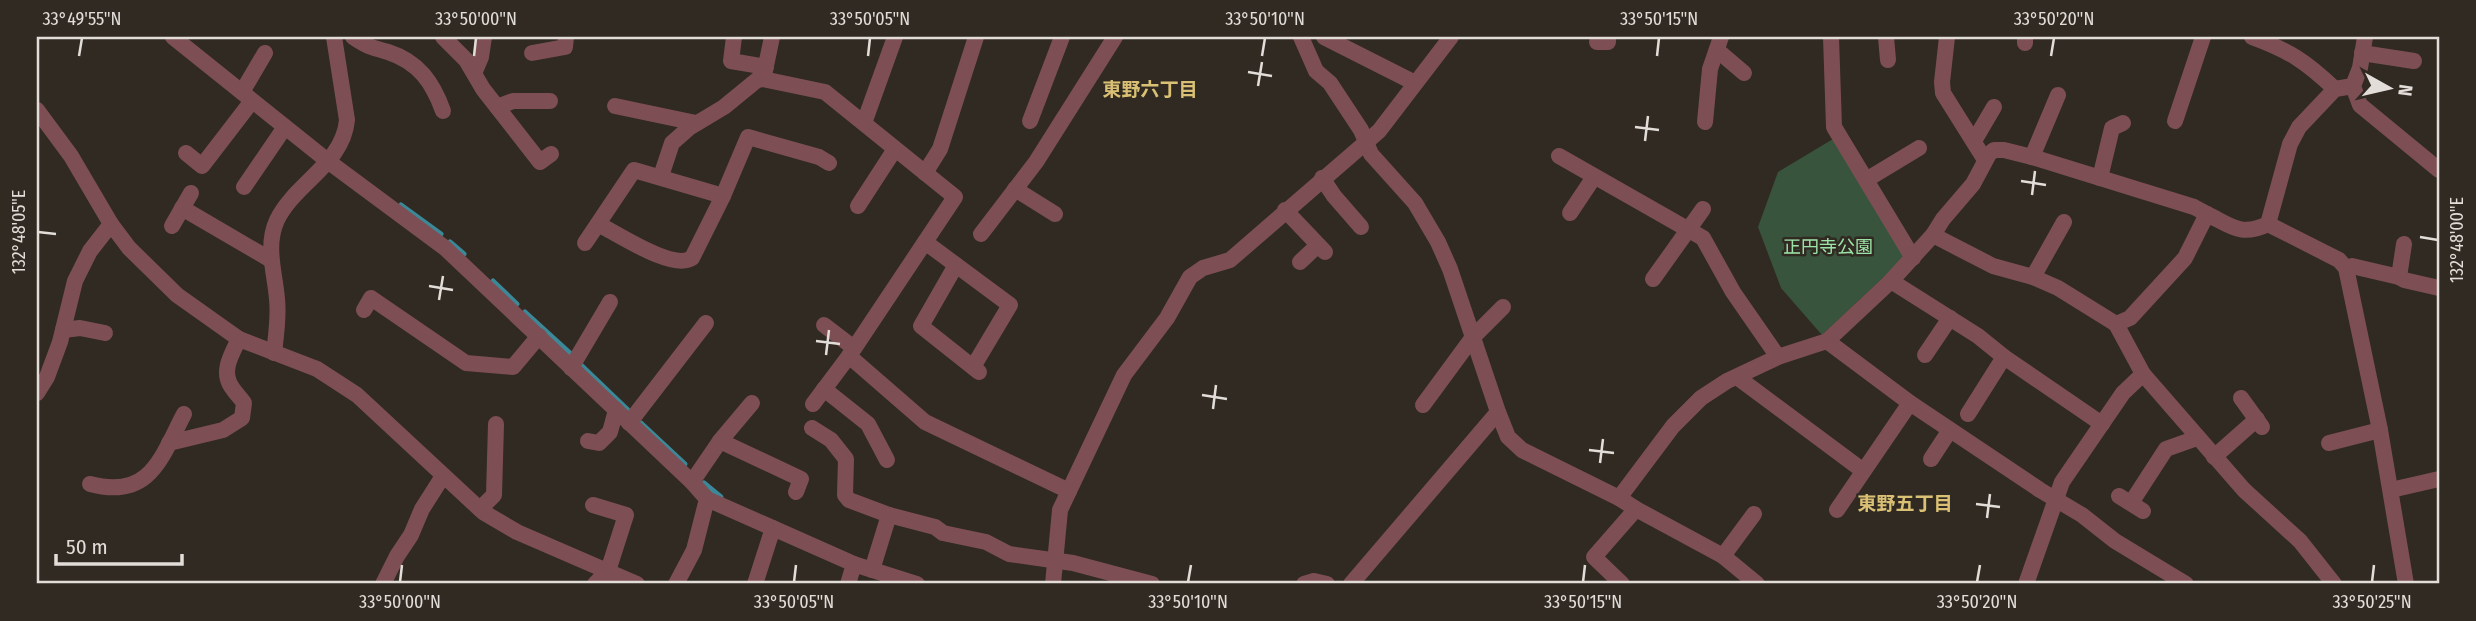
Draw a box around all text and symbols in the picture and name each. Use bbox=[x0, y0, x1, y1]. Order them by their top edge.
text: 33°49'55"N bbox=[42, 8, 122, 30]
text: 33°50'00"N bbox=[435, 8, 517, 30]
text: 33°50'05"N bbox=[830, 8, 910, 30]
text: 33°50'10"N bbox=[1225, 8, 1305, 30]
text: 33°50'15"N bbox=[1620, 8, 1698, 30]
text: 33°50'20"N bbox=[2014, 8, 2094, 30]
north arrow bbox=[2354, 52, 2424, 122]
district label: 東野六丁目 bbox=[1102, 78, 1198, 101]
text: N bbox=[2393, 83, 2418, 98]
text: 132°48'05"E bbox=[8, 190, 30, 274]
text: 132°48'00"E bbox=[2446, 197, 2468, 283]
park label: 正円寺公園 bbox=[1783, 236, 1873, 258]
district label: 東野五丁目 bbox=[1857, 492, 1953, 515]
scale bar bbox=[56, 523, 182, 567]
text: 50 m bbox=[66, 534, 108, 560]
text: 33°50'00"N bbox=[359, 591, 441, 613]
text: 33°50'05"N bbox=[754, 591, 834, 613]
text: 33°50'10"N bbox=[1148, 591, 1228, 613]
text: 33°50'15"N bbox=[1544, 591, 1622, 613]
text: 33°50'20"N bbox=[1937, 591, 2017, 613]
text: 33°50'25"N bbox=[2332, 591, 2412, 613]

